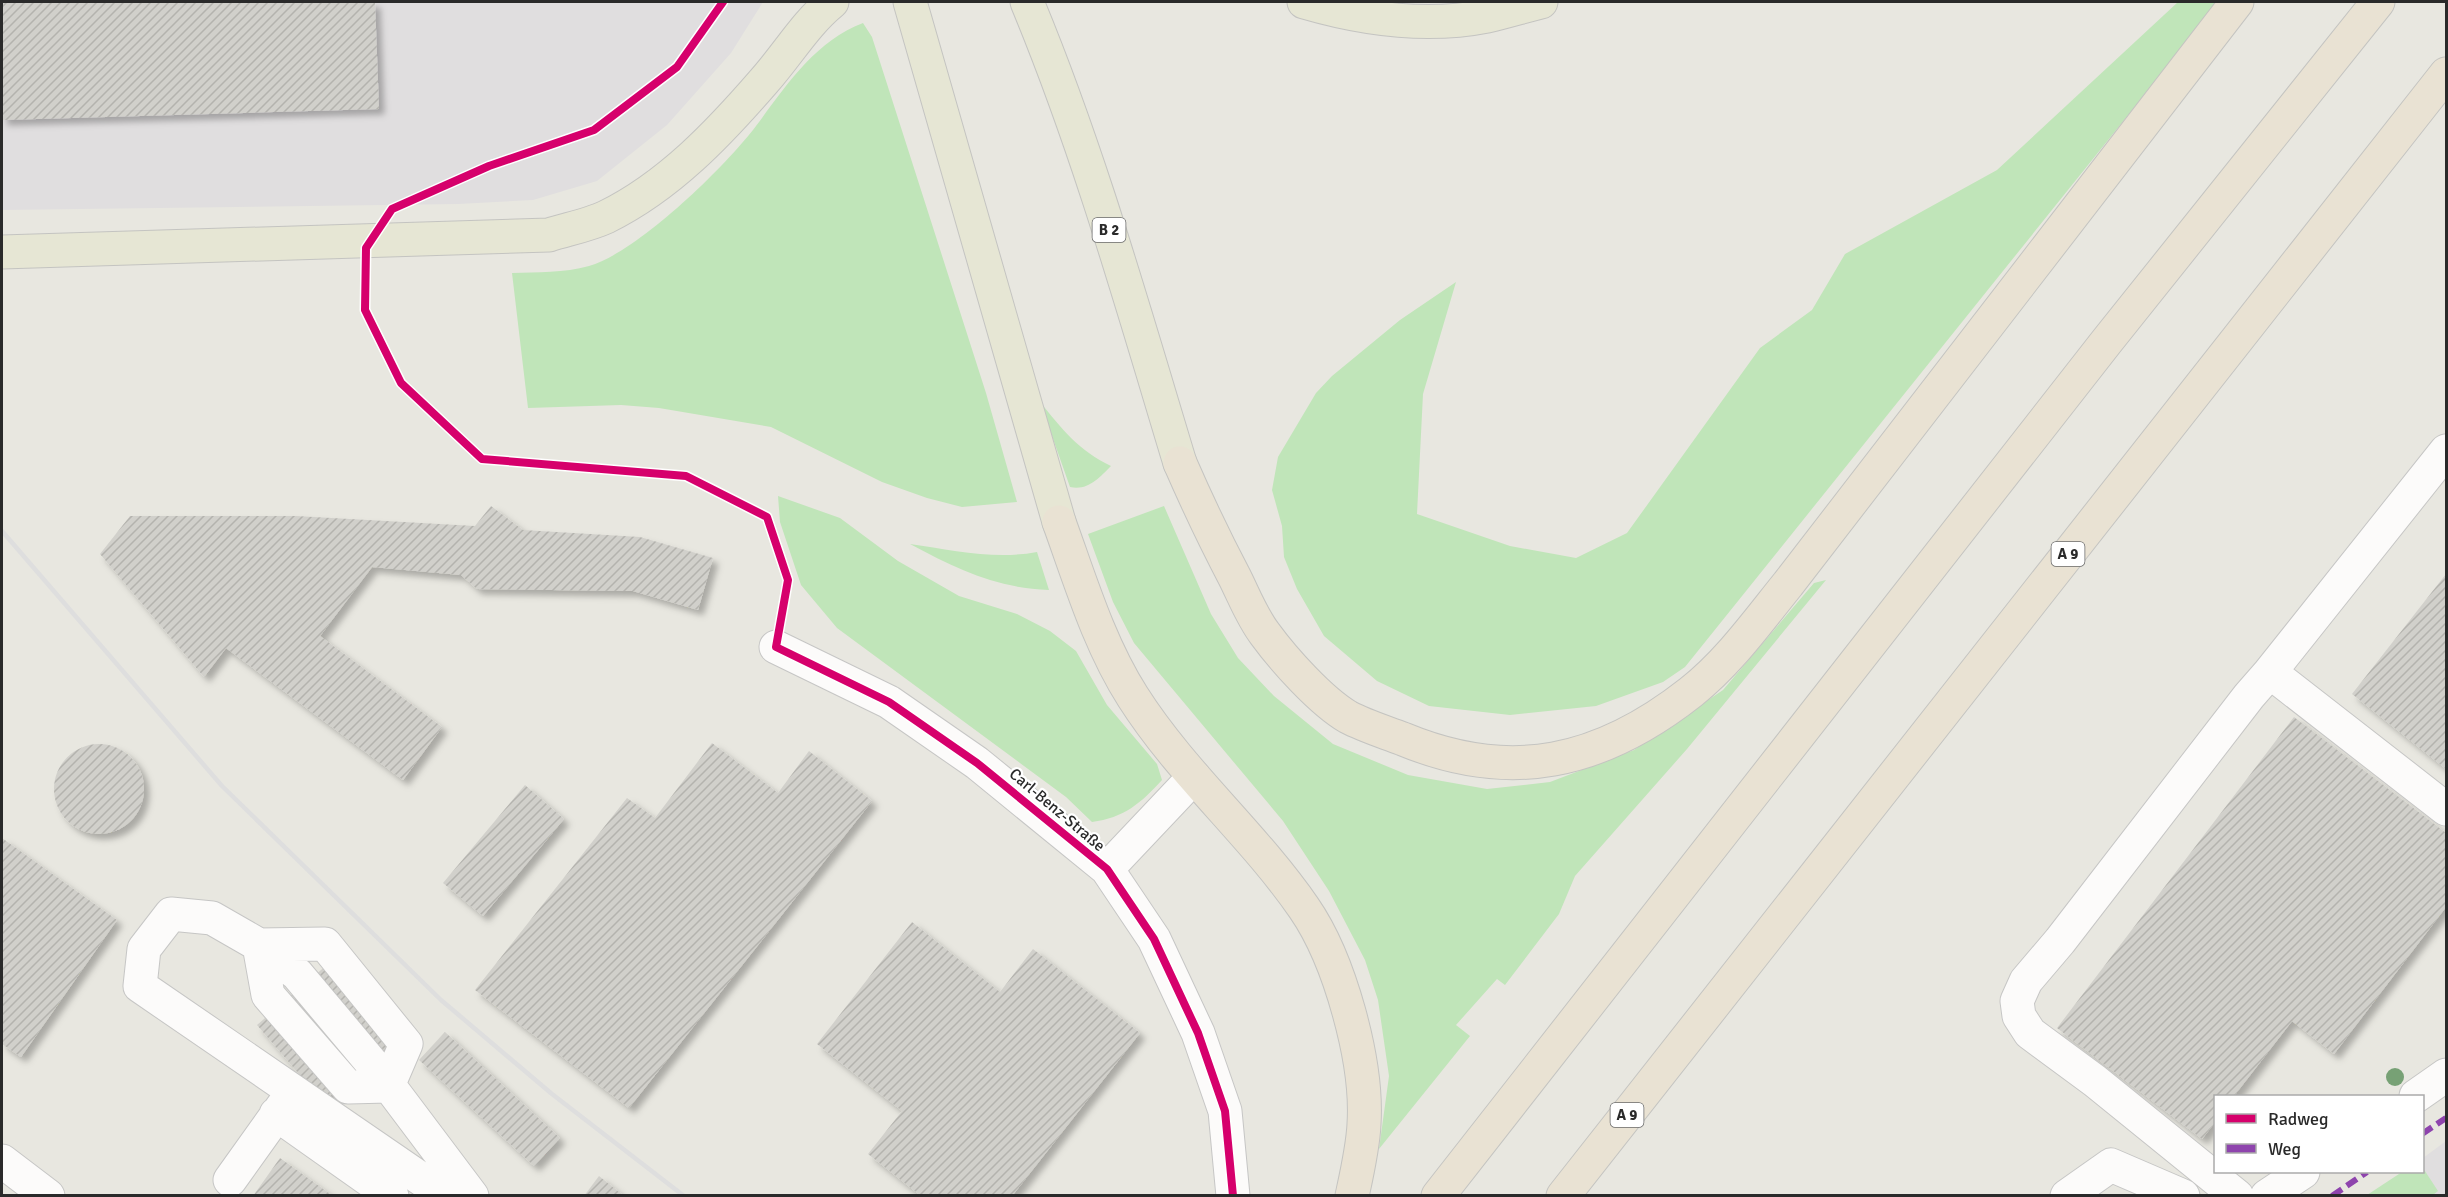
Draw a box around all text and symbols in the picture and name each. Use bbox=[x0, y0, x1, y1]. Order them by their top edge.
road number: B 2 bbox=[1092, 218, 1126, 242]
road number: A 9 bbox=[2052, 542, 2084, 566]
street label: Carl-Benz-Straße bbox=[1005, 764, 1109, 856]
legend bbox=[2214, 1095, 2424, 1173]
road number: A 9 bbox=[1610, 1103, 1644, 1127]
text: Radweg bbox=[2268, 1108, 2329, 1130]
text: Weg bbox=[2268, 1138, 2301, 1160]

